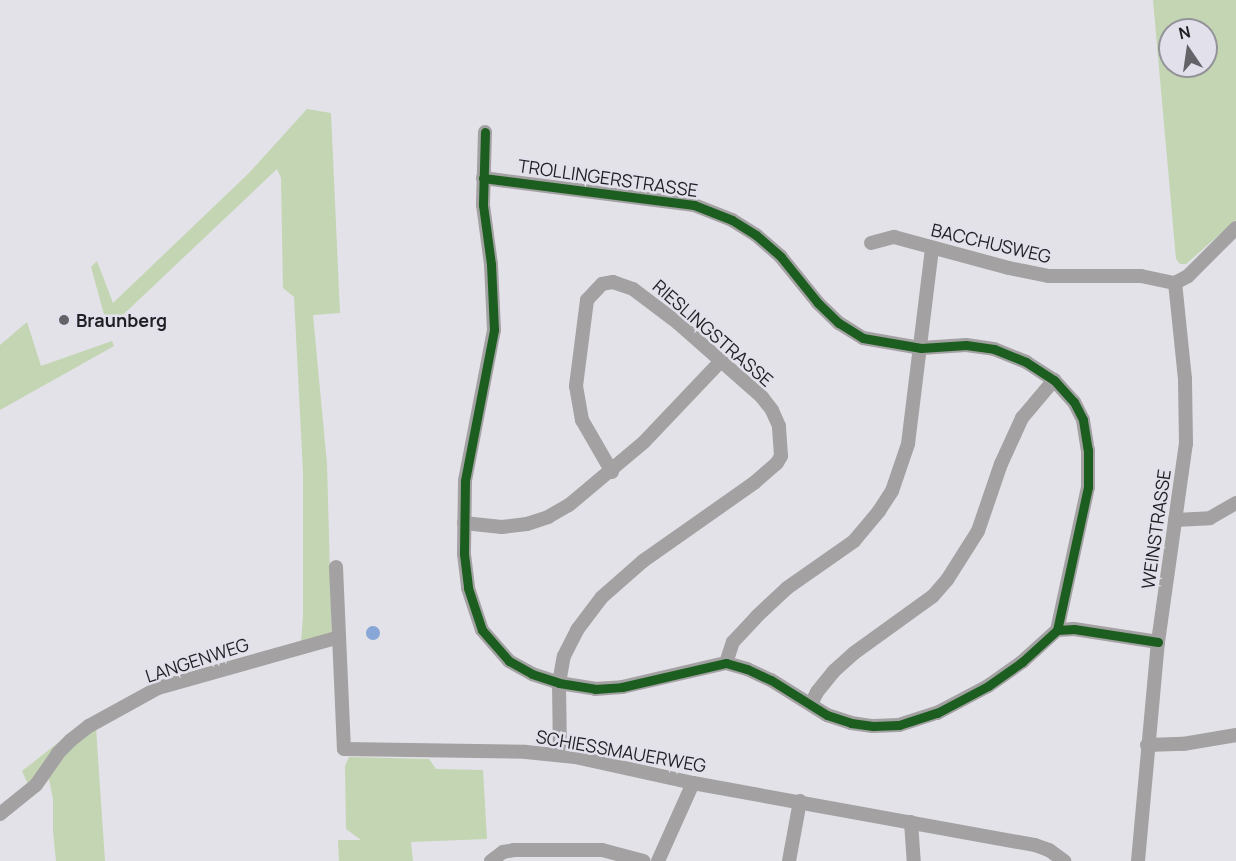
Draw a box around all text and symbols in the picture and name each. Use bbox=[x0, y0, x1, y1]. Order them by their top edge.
north arrow bbox=[1158, 18, 1218, 78]
text: N bbox=[1176, 20, 1192, 44]
street label: TROLLINGERSTRASSE bbox=[517, 155, 699, 201]
street label: BACCHUSWEG bbox=[929, 219, 1053, 267]
street label: RIESLINGSTRASSE bbox=[649, 275, 777, 391]
place label: Braunberg bbox=[76, 309, 167, 331]
marker: Braunberg bbox=[57, 313, 71, 327]
street label: WEINSTRASSE bbox=[1137, 468, 1175, 590]
street label: LANGENWEG bbox=[143, 633, 251, 687]
street label: SCHIESSMAUERWEG bbox=[534, 725, 708, 777]

